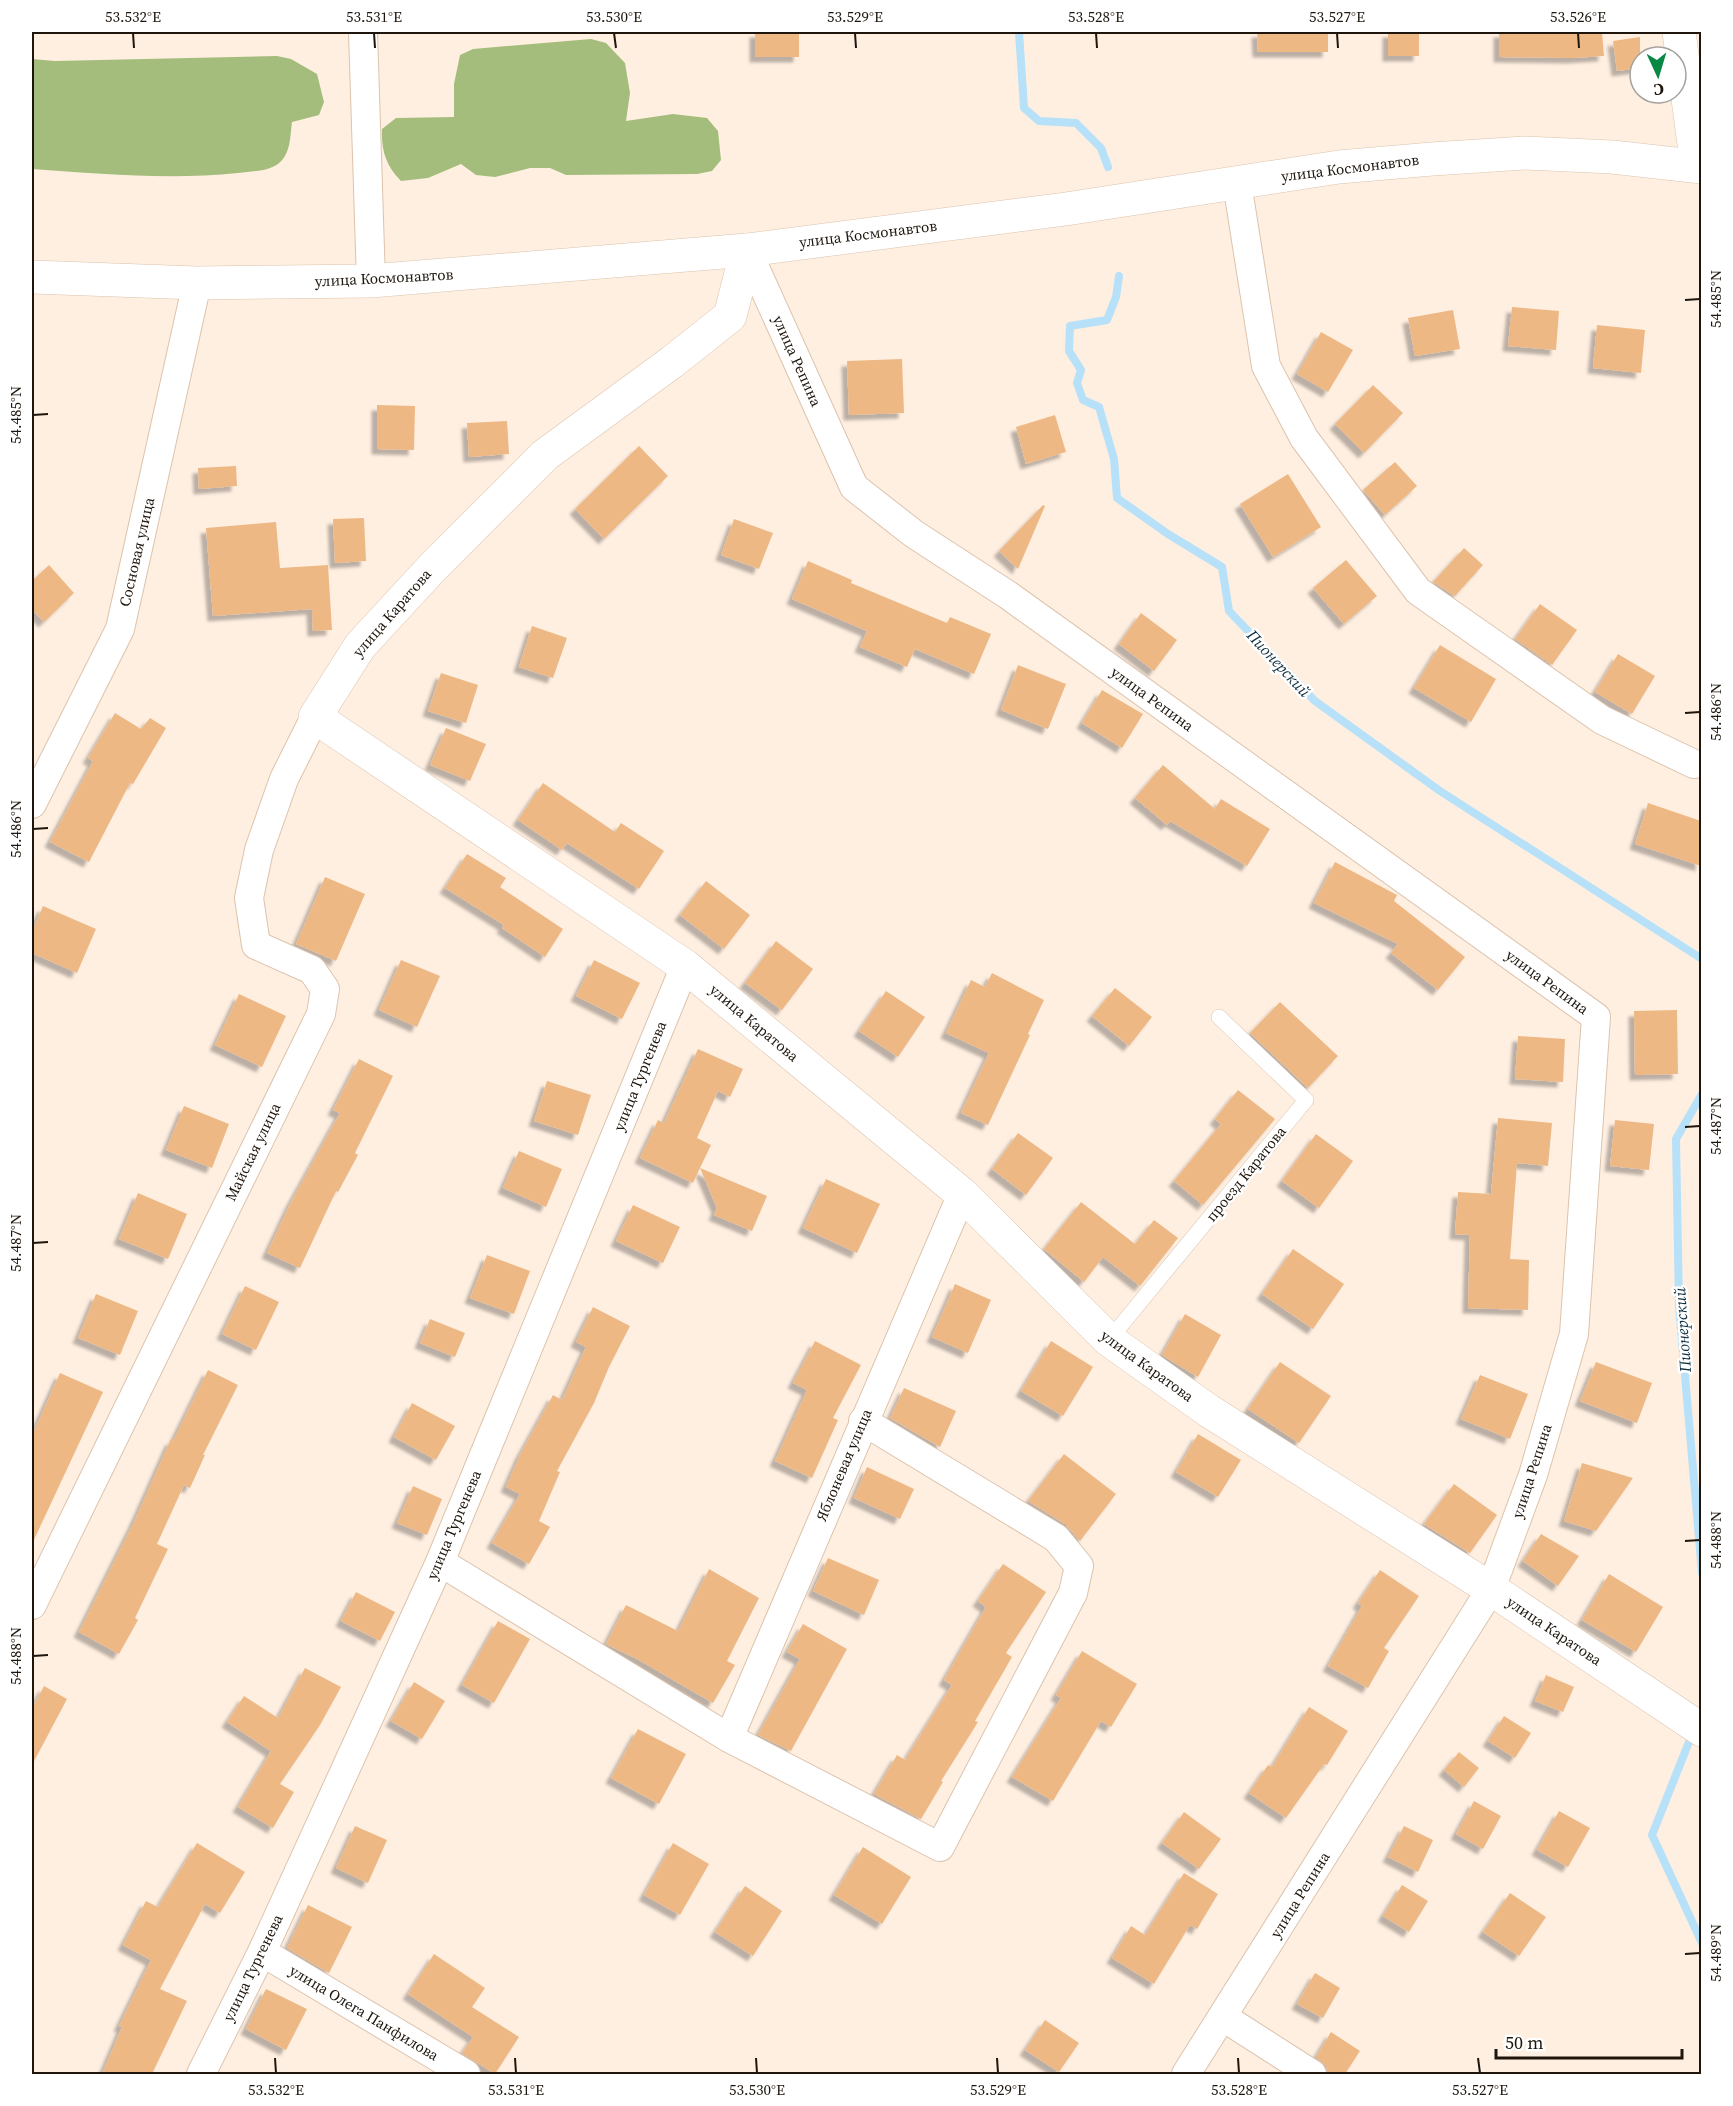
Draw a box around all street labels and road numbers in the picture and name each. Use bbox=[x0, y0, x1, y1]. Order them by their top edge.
street label: улица Космонавтов bbox=[1280, 149, 1420, 186]
street label: улица Космонавтов bbox=[798, 215, 938, 252]
street label: улица Космонавтов bbox=[314, 263, 454, 292]
street label: улица Репина bbox=[768, 312, 827, 410]
street label: Сосновая улица bbox=[114, 495, 159, 609]
street label: улица Каратова bbox=[347, 564, 436, 661]
street label: улица Репина bbox=[1106, 661, 1198, 736]
street label: улица Репина bbox=[1501, 944, 1593, 1019]
street label: улица Каратова bbox=[705, 979, 804, 1066]
street label: улица Тургенева bbox=[608, 1017, 671, 1134]
street label: Майская улица bbox=[220, 1099, 286, 1204]
street label: проезд Каратова bbox=[1201, 1121, 1291, 1226]
street label: улица Каратова bbox=[1096, 1325, 1198, 1407]
street label: Яблоневая улица bbox=[810, 1405, 877, 1524]
street label: улица Репина bbox=[1506, 1421, 1557, 1521]
street label: улица Тургенева bbox=[421, 1467, 486, 1583]
street label: улица Каратова bbox=[1503, 1591, 1606, 1670]
street label: улица Репина bbox=[1265, 1847, 1335, 1942]
street label: улица Тургенева bbox=[217, 1910, 288, 2025]
street label: улица Олега Панфилова bbox=[286, 1960, 443, 2066]

